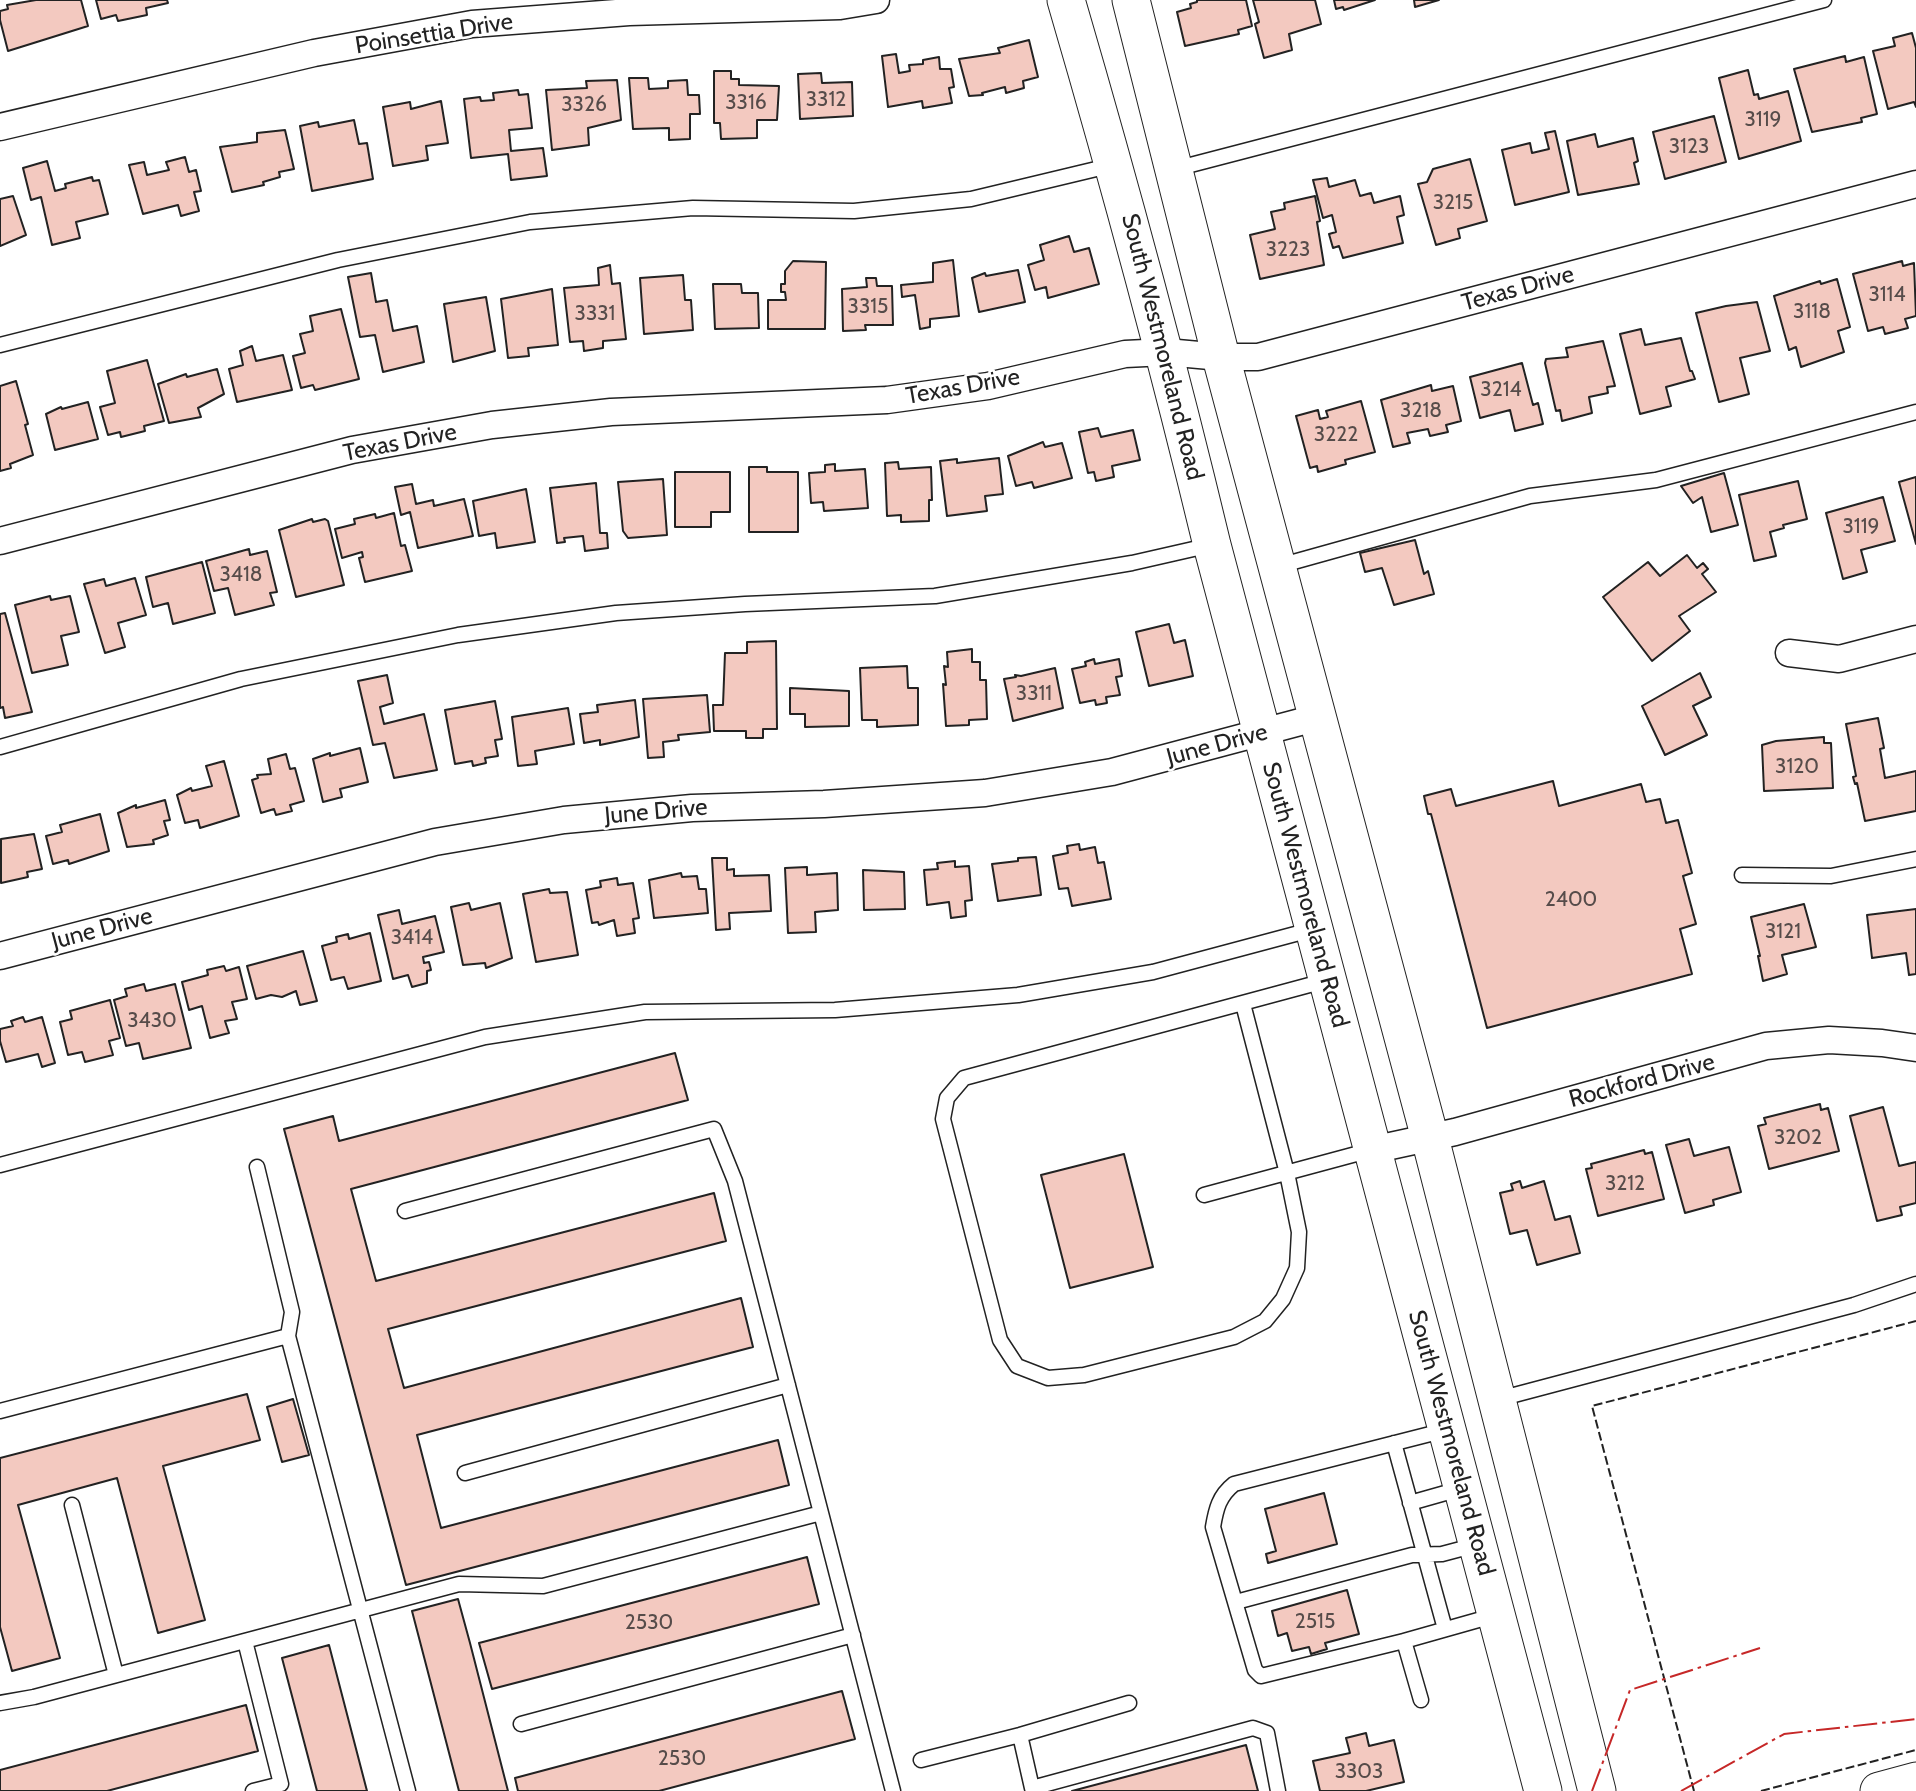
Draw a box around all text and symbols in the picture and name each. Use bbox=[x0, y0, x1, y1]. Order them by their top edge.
street label: Poinsettia Drive bbox=[353, 7, 515, 61]
house number: 3312 bbox=[806, 87, 846, 113]
house number: 3316 bbox=[725, 90, 767, 116]
house number: 3326 bbox=[561, 92, 607, 118]
house number: 3119 bbox=[1745, 107, 1781, 133]
house number: 3123 bbox=[1669, 134, 1709, 160]
house number: 3215 bbox=[1433, 190, 1473, 216]
street label: South Westmoreland Road bbox=[1115, 211, 1209, 483]
house number: 3223 bbox=[1266, 237, 1310, 263]
street label: Texas Drive bbox=[1459, 260, 1577, 318]
house number: 3114 bbox=[1868, 282, 1906, 308]
house number: 3315 bbox=[848, 294, 888, 320]
house number: 3118 bbox=[1793, 299, 1831, 325]
house number: 3331 bbox=[575, 301, 615, 327]
street label: Texas Drive bbox=[904, 363, 1022, 411]
house number: 3214 bbox=[1480, 377, 1522, 403]
house number: 3218 bbox=[1400, 398, 1442, 424]
street label: Texas Drive bbox=[341, 418, 459, 468]
house number: 3222 bbox=[1314, 422, 1358, 448]
house number: 3119 bbox=[1843, 514, 1879, 540]
house number: 3418 bbox=[219, 562, 263, 588]
house number: 3311 bbox=[1016, 681, 1052, 707]
street label: June Drive bbox=[1163, 718, 1271, 772]
house number: 3120 bbox=[1775, 754, 1819, 780]
street label: South Westmoreland Road bbox=[1256, 759, 1354, 1031]
street label: June Drive bbox=[603, 793, 709, 831]
house number: 2400 bbox=[1545, 887, 1597, 913]
street label: June Drive bbox=[48, 902, 156, 956]
house number: 3121 bbox=[1765, 919, 1801, 945]
house number: 3414 bbox=[391, 925, 433, 951]
house number: 3430 bbox=[127, 1008, 177, 1034]
street label: Rockford Drive bbox=[1566, 1048, 1718, 1114]
house number: 3202 bbox=[1774, 1125, 1822, 1151]
house number: 3212 bbox=[1605, 1171, 1645, 1197]
street label: South Westmoreland Road bbox=[1402, 1307, 1500, 1579]
house number: 2515 bbox=[1295, 1609, 1335, 1635]
house number: 2530 bbox=[625, 1610, 673, 1636]
house number: 2530 bbox=[658, 1746, 706, 1772]
house number: 3303 bbox=[1335, 1759, 1383, 1785]

